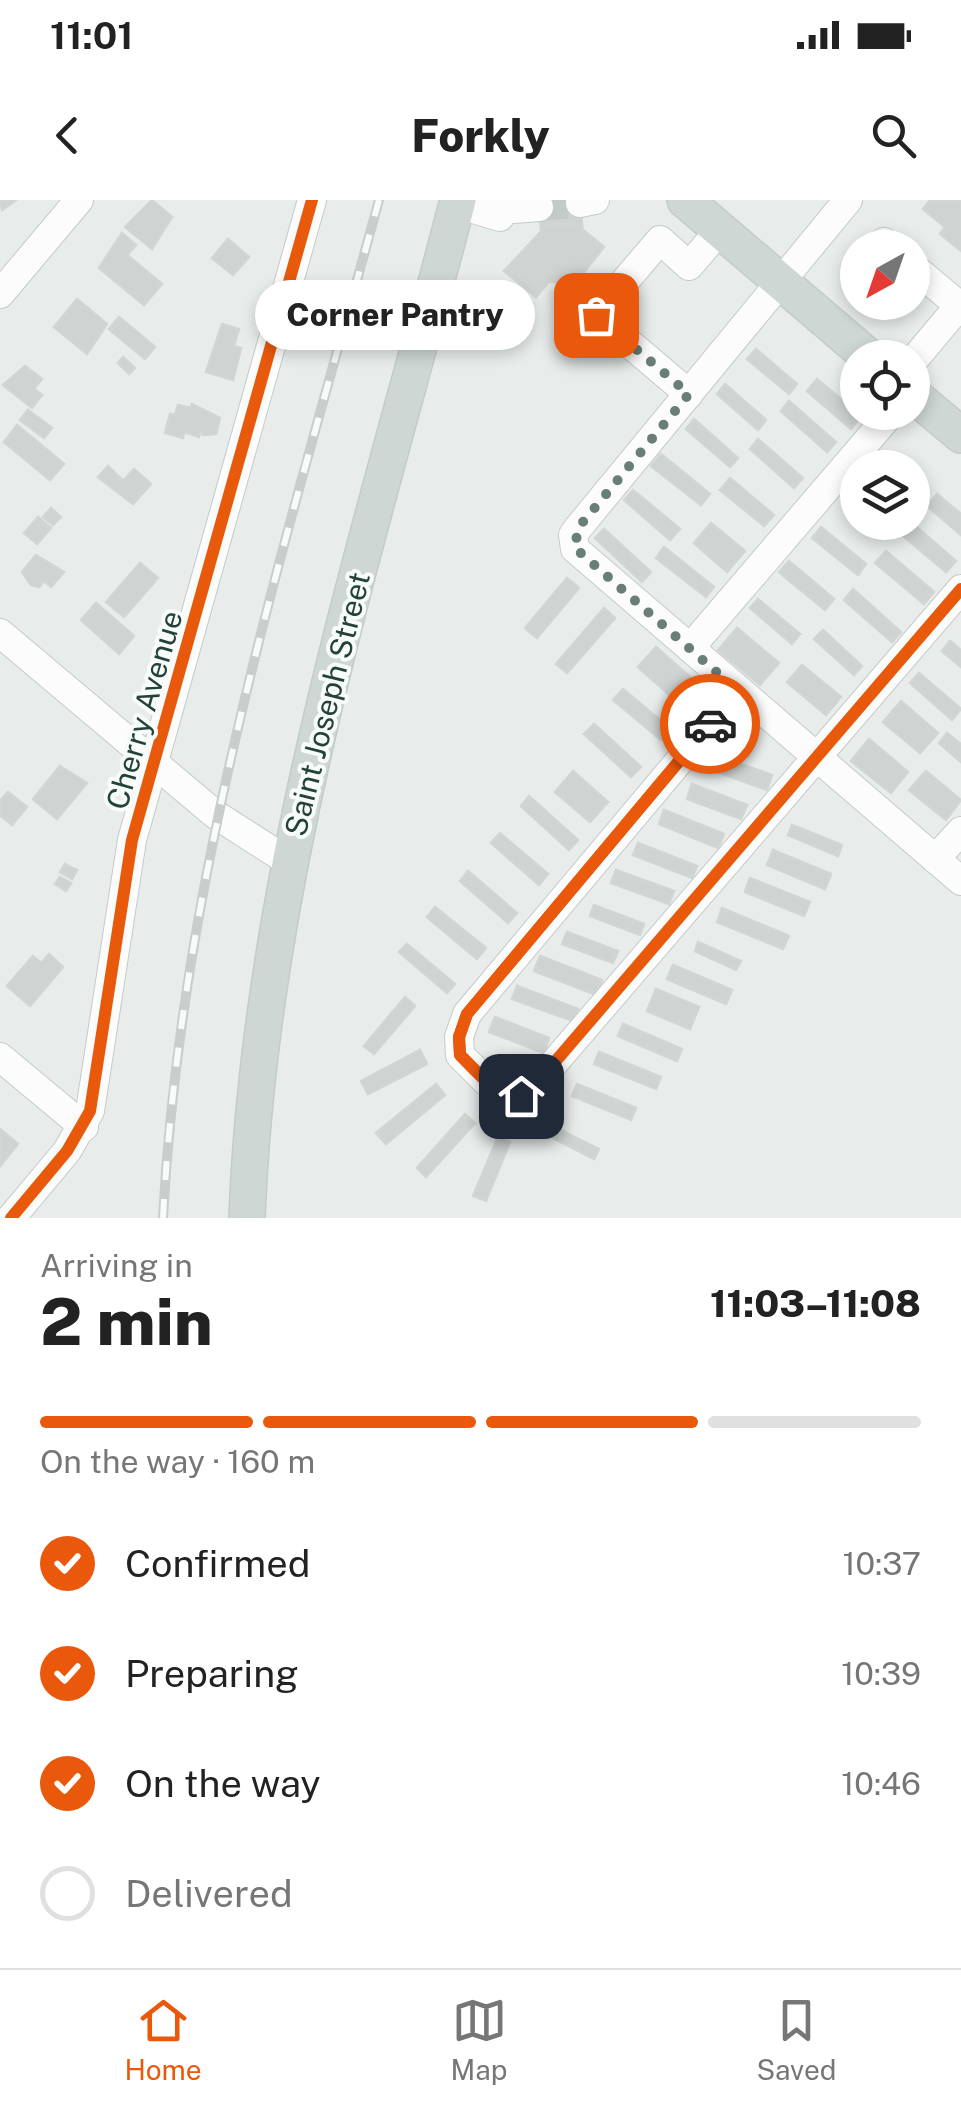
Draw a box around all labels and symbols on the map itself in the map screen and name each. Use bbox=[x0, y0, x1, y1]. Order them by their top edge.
north arrow bbox=[840, 230, 930, 320]
pin bbox=[554, 273, 639, 358]
callout: Corner Pantry bbox=[256, 280, 536, 350]
street label: Saint Joseph Street bbox=[277, 568, 377, 840]
street label: Cherry Avenue bbox=[98, 606, 190, 814]
courier bbox=[660, 674, 760, 774]
pin bbox=[479, 1054, 564, 1139]

